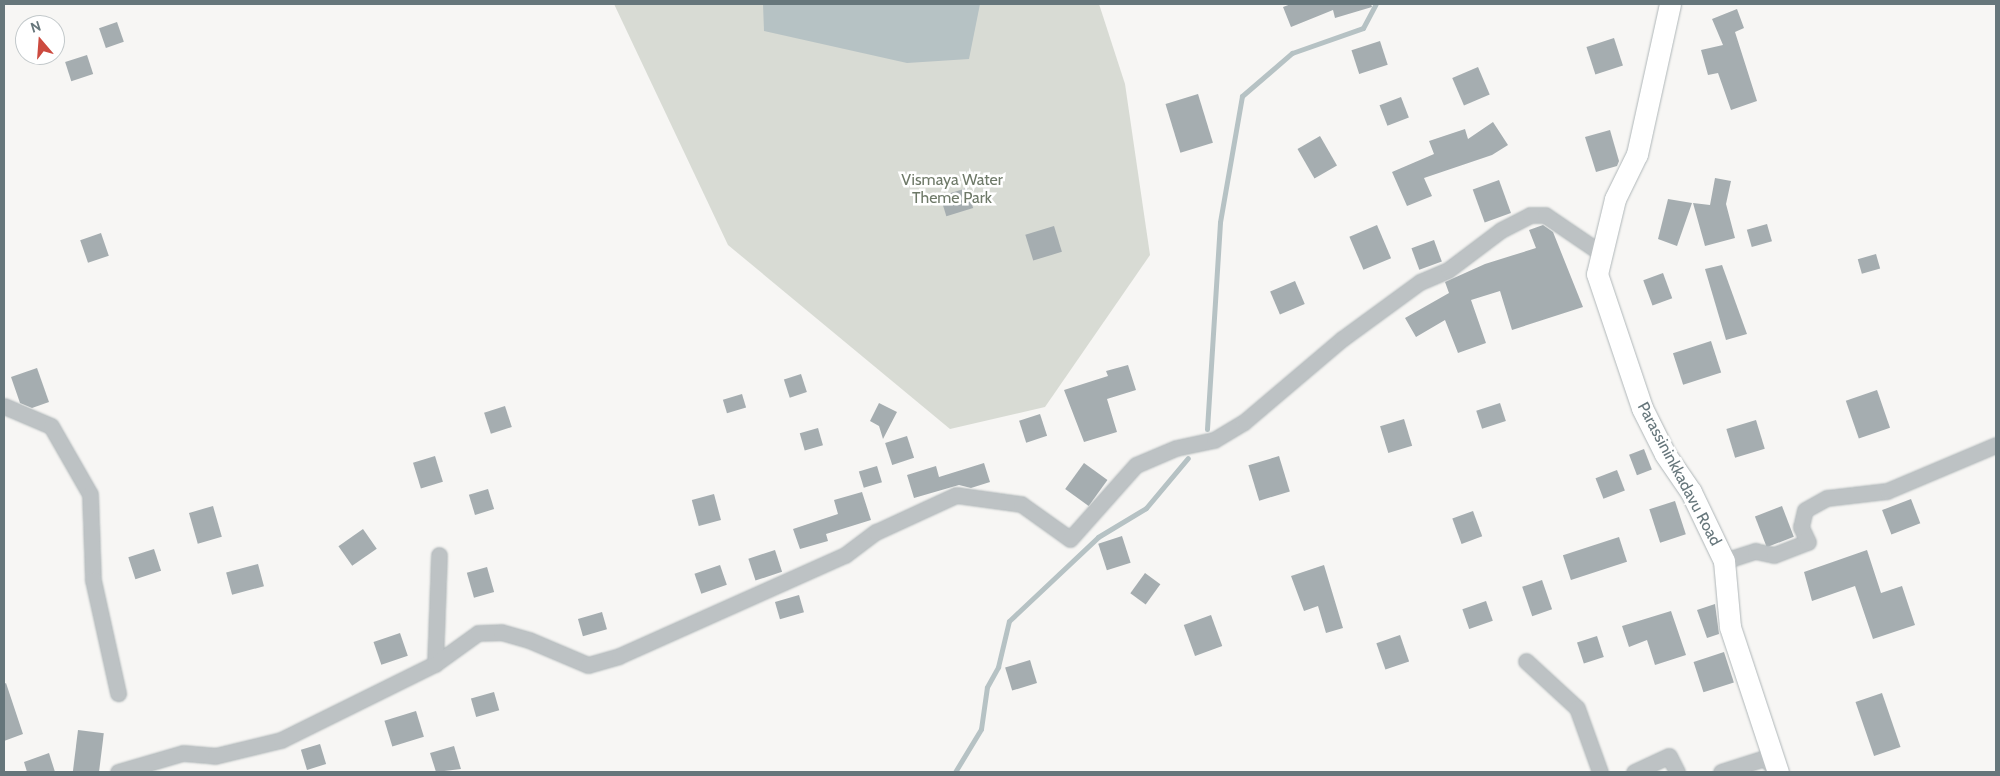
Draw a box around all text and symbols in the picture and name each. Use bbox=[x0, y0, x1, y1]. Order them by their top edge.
north arrow bbox=[15, 15, 65, 65]
text: N bbox=[28, 17, 43, 37]
park label: Vismaya Water Theme Park bbox=[901, 170, 1003, 208]
street label: Parassininkkadavu Road bbox=[1633, 399, 1725, 549]

